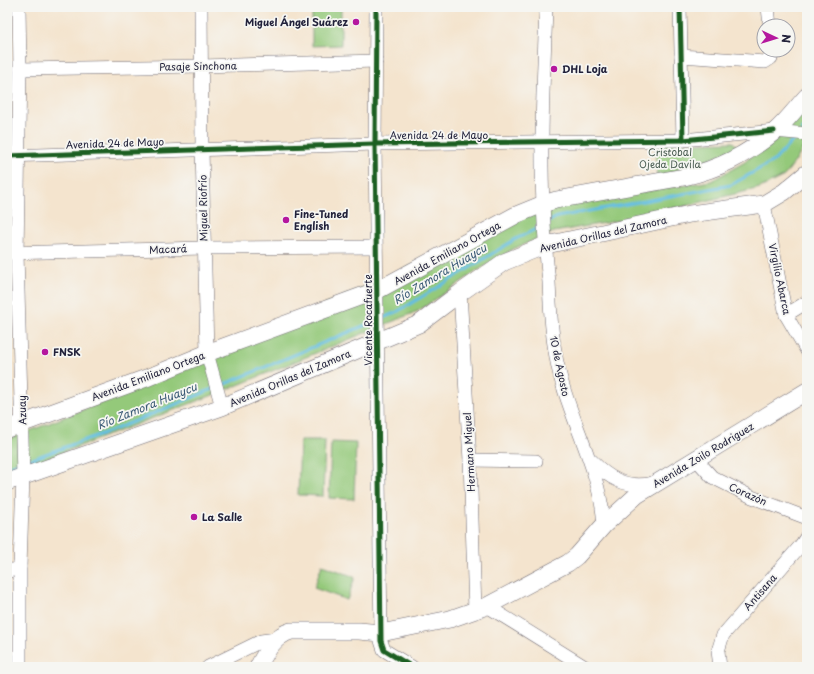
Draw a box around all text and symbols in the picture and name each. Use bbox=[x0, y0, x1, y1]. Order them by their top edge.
place label: Miguel Ángel Suárez bbox=[245, 14, 348, 29]
marker: Miguel Ángel Suárez bbox=[351, 17, 361, 27]
north arrow bbox=[756, 18, 796, 58]
text: N bbox=[778, 34, 795, 44]
street label: Pasaje Sinchona bbox=[159, 57, 238, 74]
place label: DHL Loja bbox=[562, 61, 608, 76]
marker: DHL Loja bbox=[549, 64, 559, 74]
street label: Avenida 24 de Mayo bbox=[390, 127, 488, 142]
street label: Avenida 24 de Mayo bbox=[66, 133, 165, 152]
park label: Cristobal Ojeda Davila bbox=[639, 144, 702, 171]
street label: Miguel Riofrío bbox=[194, 174, 211, 242]
place label: Fine-Tuned English bbox=[294, 206, 348, 233]
street label: Avenida Orillas del Zamora bbox=[538, 212, 668, 255]
marker: Fine-Tuned English bbox=[281, 215, 291, 225]
street label: Avenida Emiliano Ortega bbox=[391, 217, 504, 288]
water label: Río Zamora Huaycu bbox=[390, 238, 491, 308]
street label: Macará bbox=[149, 240, 188, 257]
street label: Virgilio Abarca bbox=[766, 242, 796, 317]
street label: Vicente Rocafuerte bbox=[360, 274, 375, 366]
street label: 10 de Agosto bbox=[547, 334, 574, 398]
place label: FNSK bbox=[53, 344, 81, 359]
street label: Avenida Orillas del Zamora bbox=[227, 345, 353, 410]
marker: FNSK bbox=[40, 347, 50, 357]
street label: Avenida Emiliano Ortega bbox=[89, 347, 207, 404]
water label: Río Zamora Huaycu bbox=[94, 377, 201, 433]
street label: Azuay bbox=[13, 395, 30, 425]
street label: Hermano Miguel bbox=[459, 412, 478, 492]
street label: Avenida Zoilo Rodriguez bbox=[649, 418, 756, 491]
street label: Corazón bbox=[727, 479, 770, 509]
place label: La Salle bbox=[202, 509, 243, 524]
marker: La Salle bbox=[189, 512, 199, 522]
street label: Antisana bbox=[740, 570, 780, 613]

